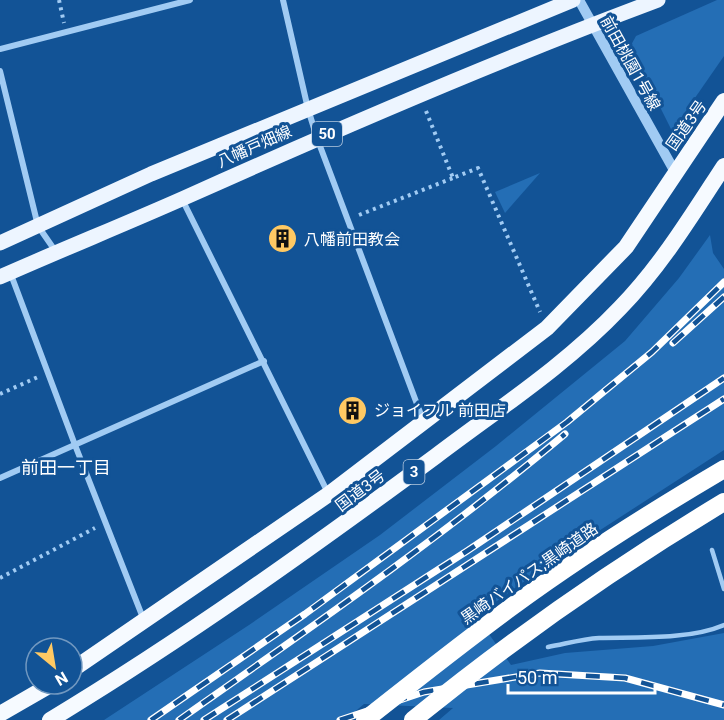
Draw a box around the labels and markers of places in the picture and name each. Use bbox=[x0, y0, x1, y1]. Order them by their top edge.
building icon: 八幡前田教会 bbox=[267, 223, 299, 255]
place label: 八幡前田教会 bbox=[304, 230, 400, 249]
building icon: ジョイフル 前田店 bbox=[337, 394, 369, 426]
place label: ジョイフル 前田店 bbox=[374, 401, 506, 420]

